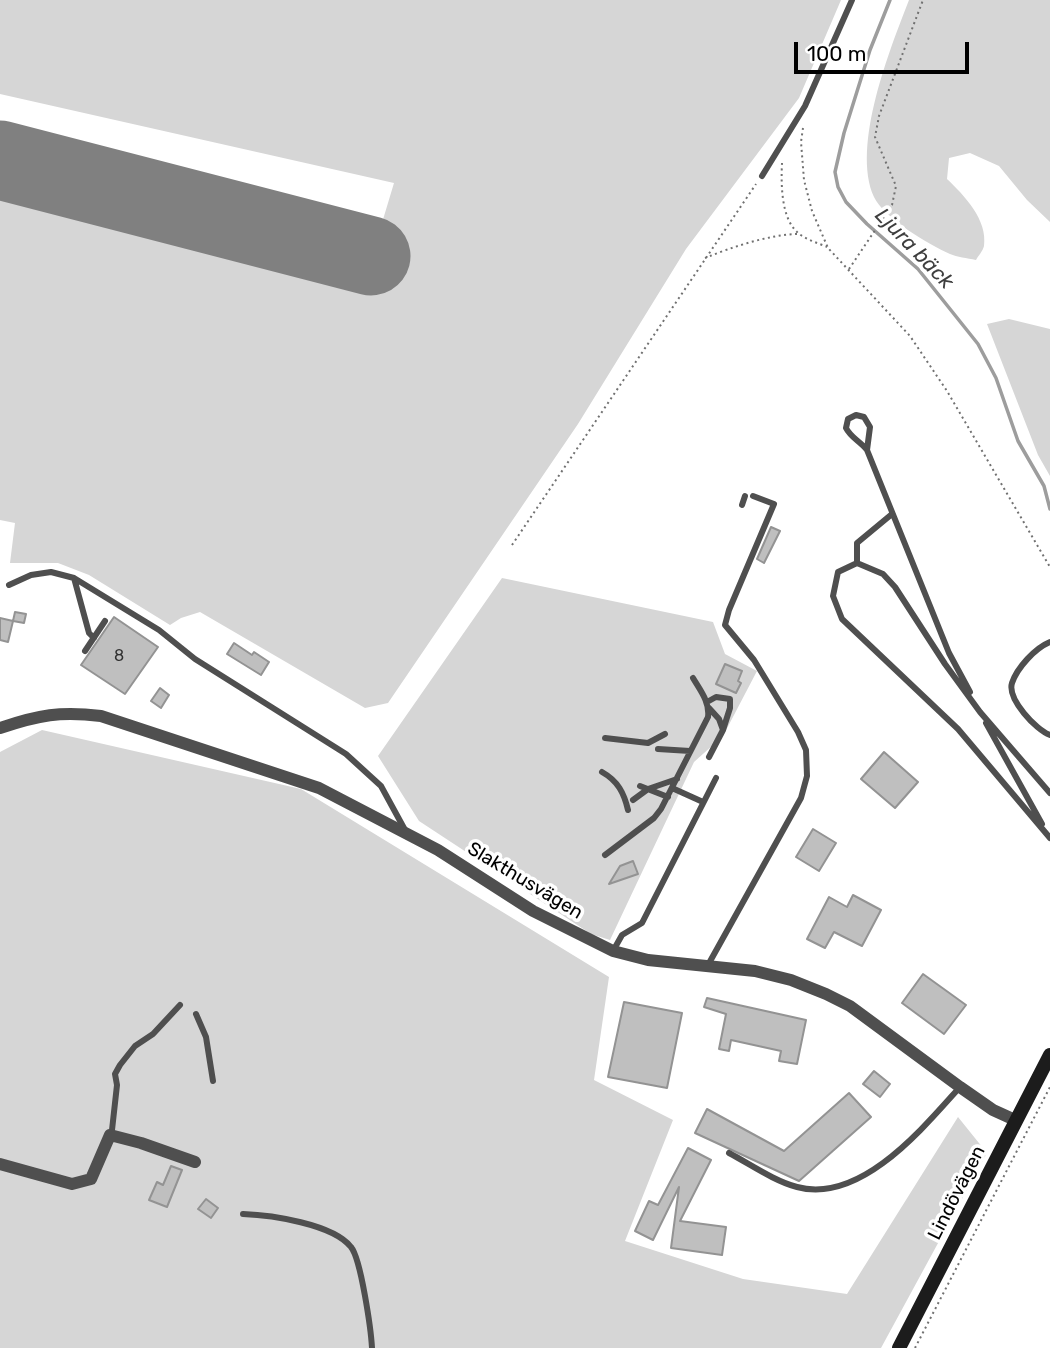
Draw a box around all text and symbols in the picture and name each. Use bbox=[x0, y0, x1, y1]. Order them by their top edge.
scale bar bbox=[798, 28, 973, 72]
text: 100 m bbox=[807, 41, 866, 66]
water label: Ljura bäck bbox=[869, 203, 959, 295]
house number: 8 bbox=[114, 646, 124, 666]
street label: Slakthusvägen bbox=[463, 838, 587, 924]
street label: Lindövägen bbox=[924, 1142, 990, 1244]

